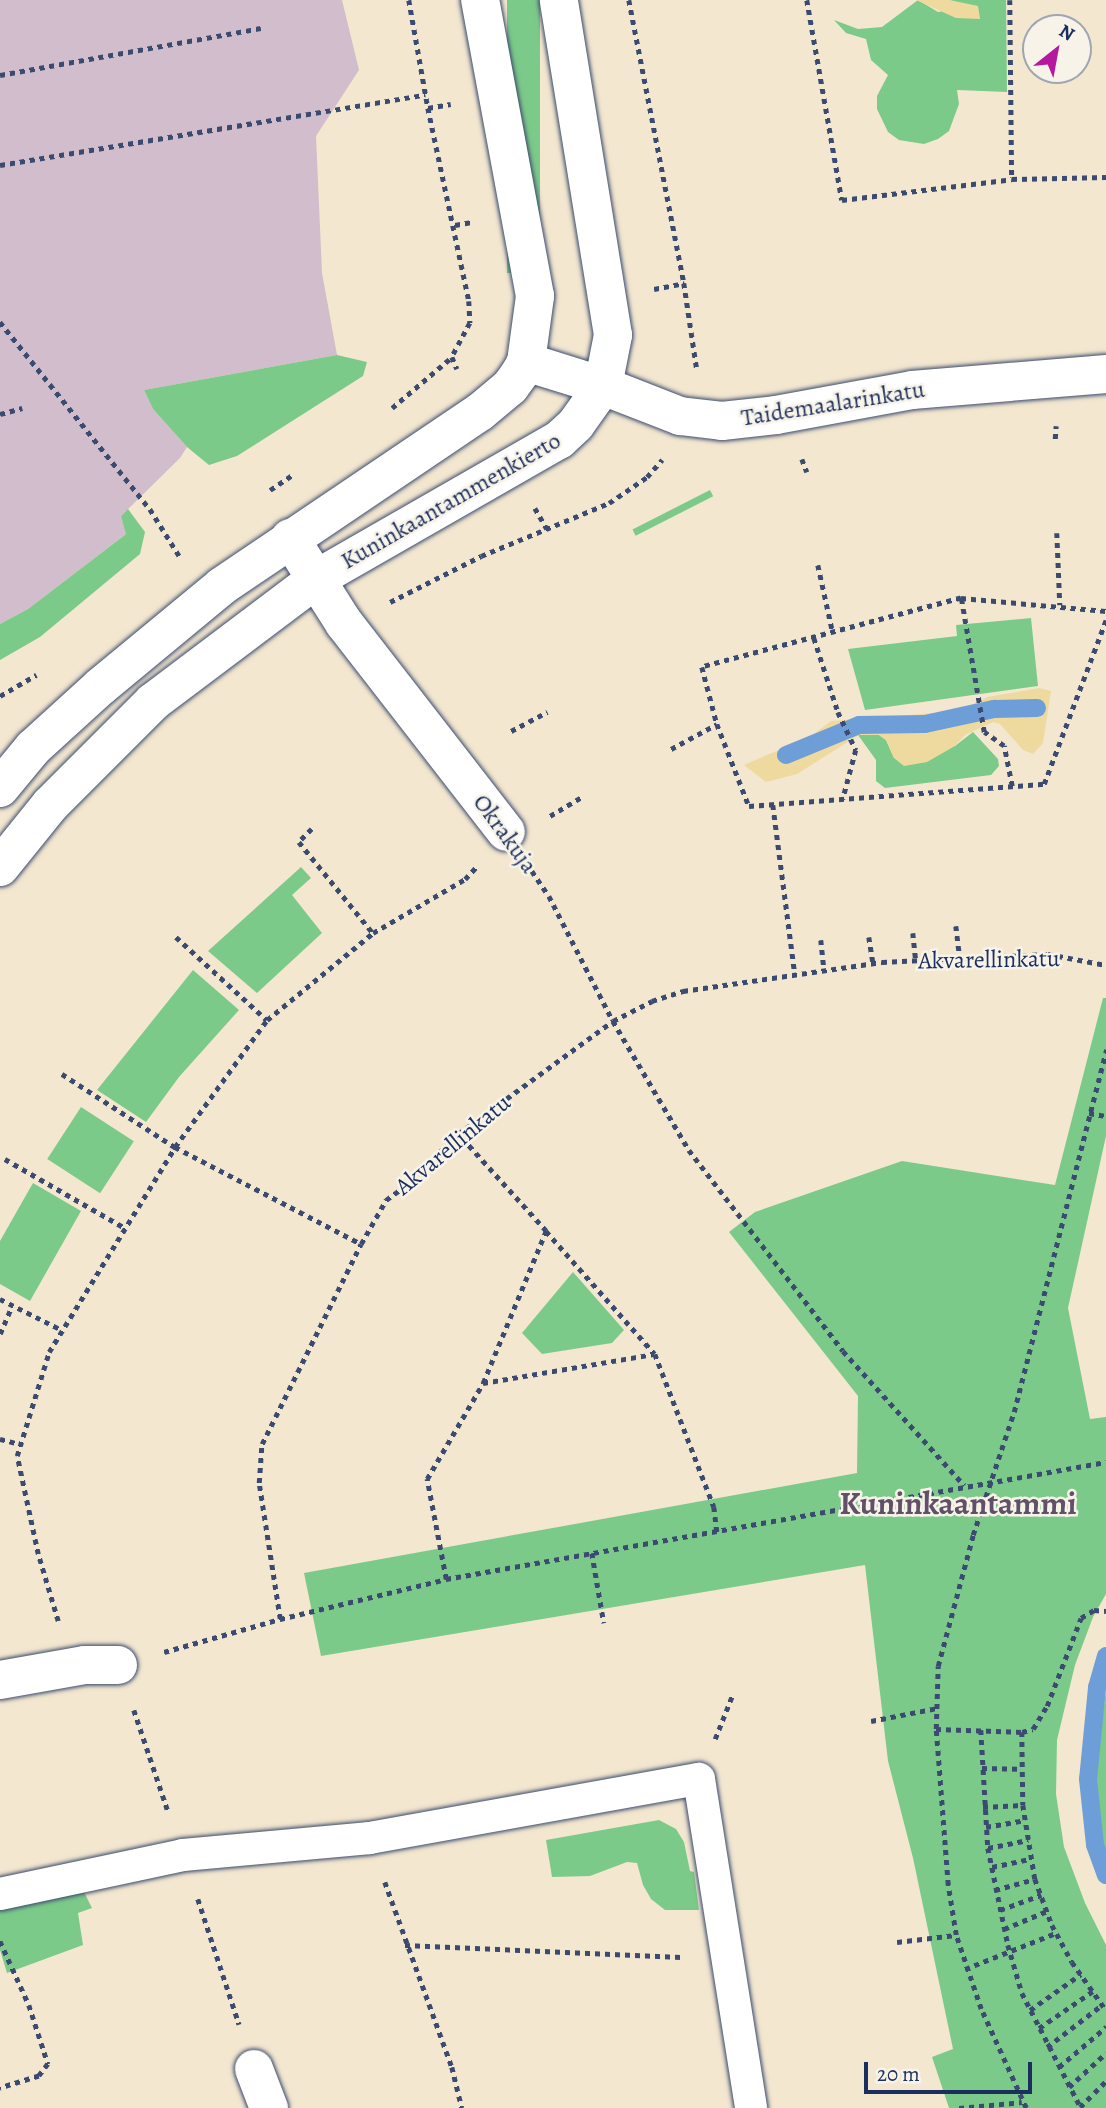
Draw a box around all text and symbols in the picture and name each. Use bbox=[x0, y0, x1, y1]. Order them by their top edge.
north arrow bbox=[1022, 14, 1092, 84]
text: N bbox=[1054, 18, 1079, 47]
street label: Taidemaalarinkatu bbox=[739, 375, 927, 433]
street label: Kuninkaantammenkierto bbox=[336, 426, 566, 576]
street label: Okrakuja bbox=[467, 789, 543, 879]
street label: Akvarellinkatu bbox=[918, 944, 1060, 976]
street label: Akvarellinkatu bbox=[389, 1088, 517, 1202]
district label: Kuninkaantammi bbox=[839, 1484, 1077, 1522]
scale bar bbox=[868, 2048, 1036, 2092]
text: 20 m bbox=[877, 2060, 920, 2088]

